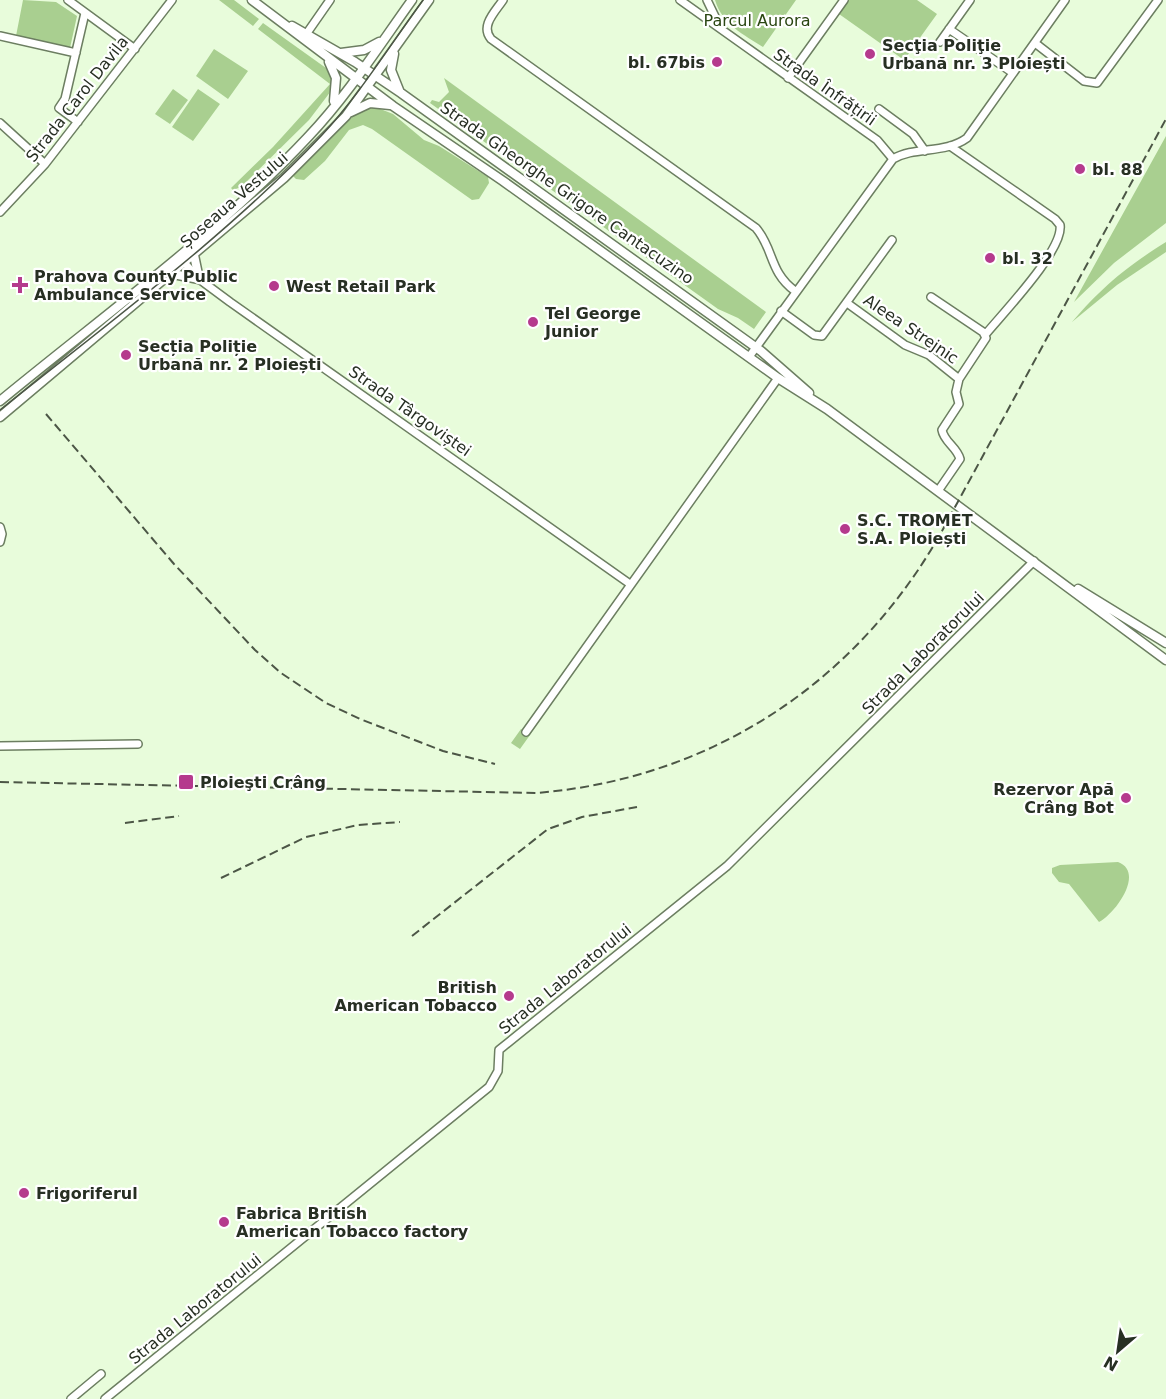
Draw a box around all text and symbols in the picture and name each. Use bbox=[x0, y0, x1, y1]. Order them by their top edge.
park label: Parcul Aurora bbox=[704, 11, 810, 30]
street label: Strada Carol Davila bbox=[22, 32, 132, 166]
place label: Secţia Poliţie Urbană nr. 3 Ploiești bbox=[882, 36, 1065, 73]
street label: Strada Înfrățirii bbox=[770, 45, 880, 129]
marker: Secţia Poliţie Urbană nr. 3 Ploiești bbox=[863, 47, 877, 61]
place label: bl. 67bis bbox=[628, 53, 705, 72]
marker: bl. 67bis bbox=[710, 55, 724, 69]
street label: Strada Gheorghe Grigore Cantacuzino bbox=[437, 98, 697, 288]
street label: Șoseaua Vestului bbox=[176, 148, 292, 252]
place label: bl. 88 bbox=[1092, 160, 1143, 179]
marker: bl. 88 bbox=[1073, 162, 1087, 176]
place label: bl. 32 bbox=[1002, 249, 1053, 268]
marker: bl. 32 bbox=[983, 251, 997, 265]
place label: Prahova County Public Ambulance Service bbox=[34, 267, 238, 304]
marker: Prahova County Public Ambulance Service bbox=[11, 276, 29, 294]
place label: West Retail Park bbox=[286, 277, 436, 296]
marker: West Retail Park bbox=[267, 279, 281, 293]
street label: Aleea Strejnic bbox=[860, 290, 962, 368]
place label: Tel George Junior bbox=[544, 304, 641, 341]
marker: Tel George Junior bbox=[526, 315, 540, 329]
place label: Secția Poliție Urbană nr. 2 Ploiești bbox=[138, 337, 321, 374]
marker: Secția Poliție Urbană nr. 2 Ploiești bbox=[119, 348, 133, 362]
street label: Strada Târgoviștei bbox=[345, 362, 475, 460]
place label: S.C. TROMET S.A. Ploiești bbox=[857, 511, 973, 548]
marker: S.C. TROMET S.A. Ploiești bbox=[838, 522, 852, 536]
street label: Strada Laboratorului bbox=[858, 588, 988, 718]
marker: Ploieşti Crâng bbox=[177, 773, 195, 791]
place label: Ploieşti Crâng bbox=[200, 773, 326, 792]
place label: Rezervor Apă Crâng Bot bbox=[993, 780, 1114, 817]
marker: Rezervor Apă Crâng Bot bbox=[1119, 791, 1133, 805]
street label: Strada Laboratorului bbox=[495, 920, 635, 1038]
place label: British American Tobacco bbox=[334, 978, 497, 1015]
marker: British American Tobacco bbox=[502, 989, 516, 1003]
place label: Frigoriferul bbox=[36, 1184, 138, 1203]
marker: Frigoriferul bbox=[17, 1186, 31, 1200]
place label: Fabrica British American Tobacco factory bbox=[236, 1204, 469, 1241]
marker: Fabrica British American Tobacco factory bbox=[217, 1215, 231, 1229]
street label: Strada Laboratorului bbox=[125, 1250, 265, 1368]
north arrow bbox=[1088, 1321, 1148, 1381]
text: N bbox=[1101, 1352, 1121, 1375]

